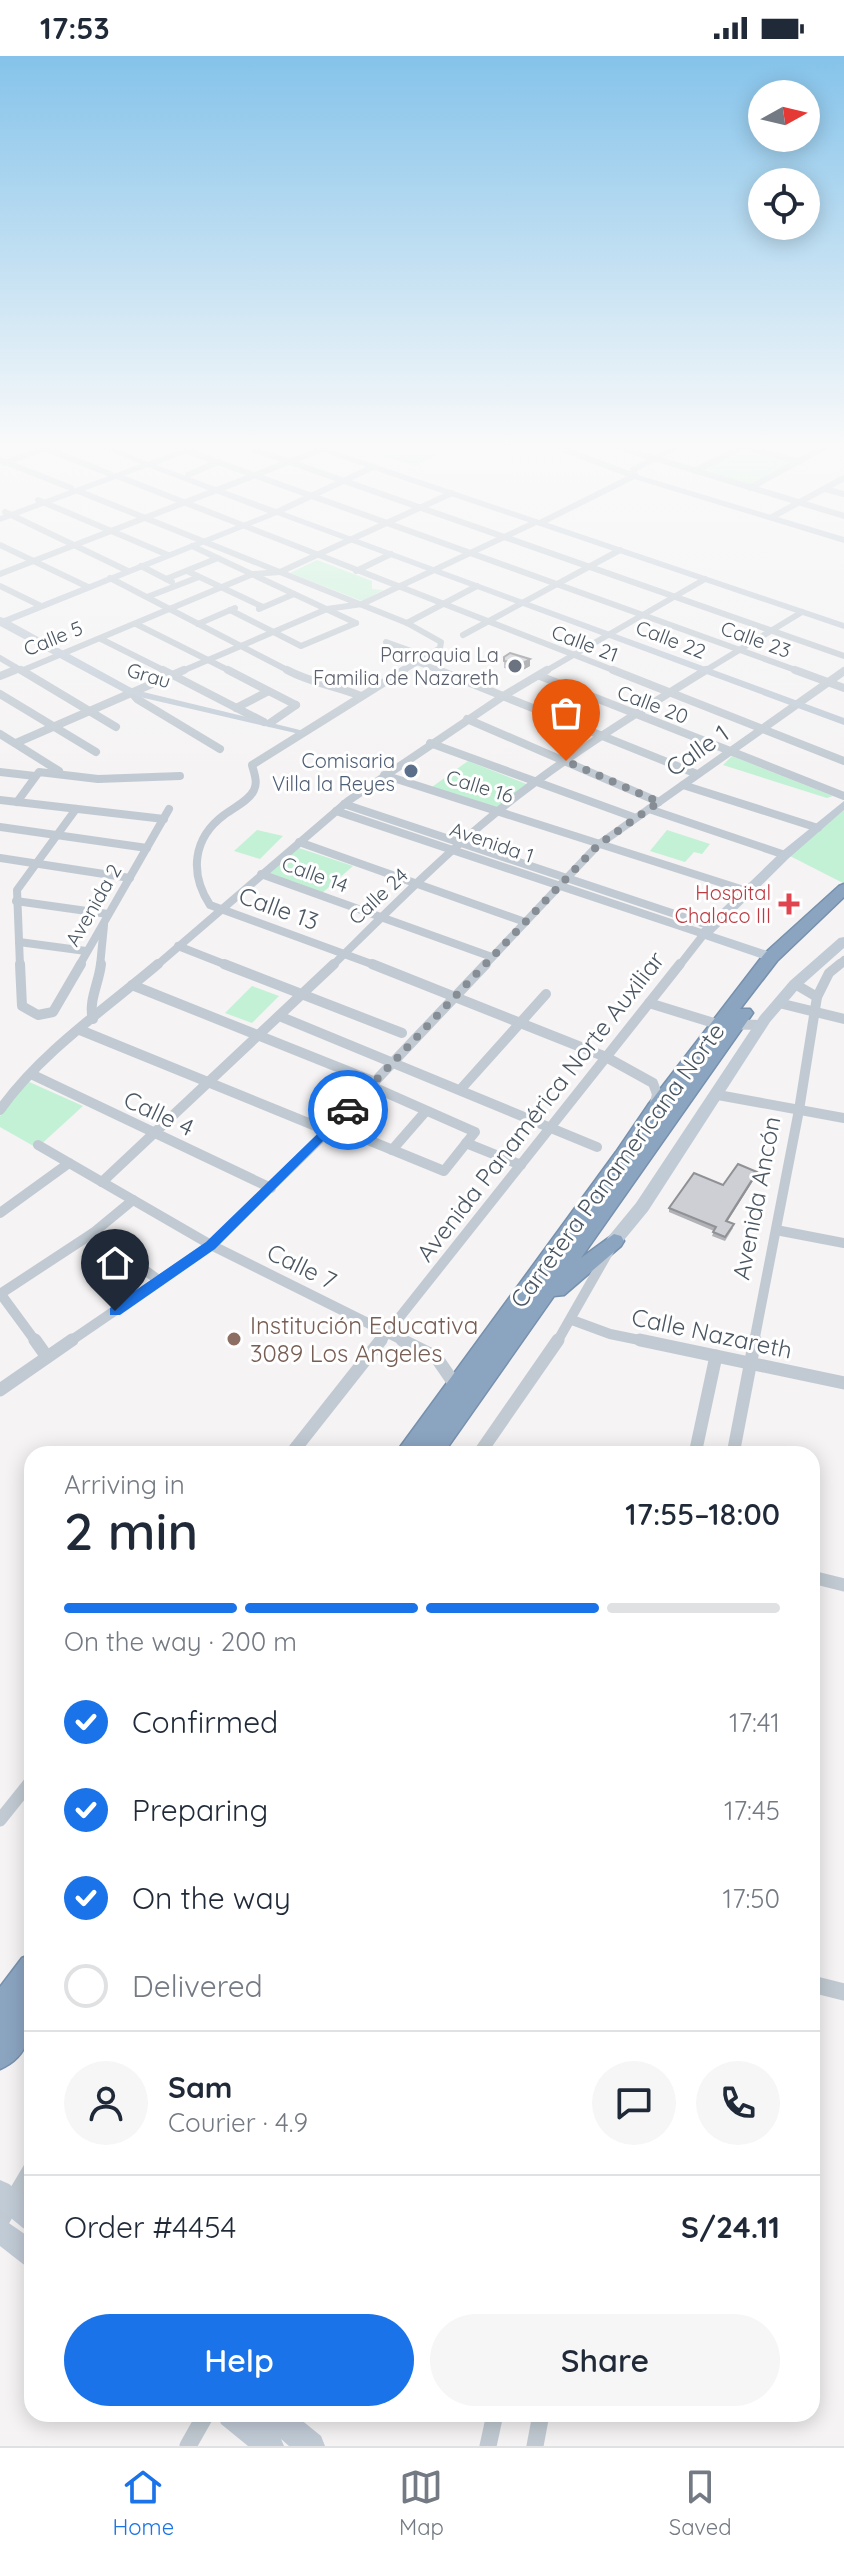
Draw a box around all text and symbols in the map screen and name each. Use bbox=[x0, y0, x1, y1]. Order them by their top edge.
text: 17:53 bbox=[40, 9, 110, 47]
north arrow bbox=[748, 80, 820, 152]
map controls bbox=[748, 80, 820, 240]
button: locate bbox=[748, 168, 820, 240]
street label: Calle 22 bbox=[632, 614, 710, 664]
street label: Calle 5 bbox=[20, 615, 86, 661]
street label: Calle 23 bbox=[718, 615, 794, 663]
street label: Calle 21 bbox=[548, 619, 622, 667]
place label: Parroquia La Familia de Nazareth bbox=[313, 642, 499, 690]
street label: Grau bbox=[124, 657, 174, 693]
marker: Parroquia La Familia de Nazareth bbox=[506, 657, 524, 675]
pin bbox=[532, 679, 600, 761]
street label: Calle 20 bbox=[614, 679, 692, 729]
icon: bag bbox=[544, 691, 588, 735]
street label: Calle 1 bbox=[660, 718, 734, 782]
place label: Comisaria Villa la Reyes bbox=[272, 748, 395, 796]
marker: Comisaria Villa la Reyes bbox=[402, 762, 420, 780]
street label: Calle 16 bbox=[443, 764, 517, 808]
street label: Avenida 1 bbox=[447, 816, 537, 868]
street label: Calle 14 bbox=[278, 851, 352, 897]
street label: Avenida 2 bbox=[59, 859, 127, 951]
street label: Calle 24 bbox=[343, 862, 413, 930]
street label: Calle 13 bbox=[235, 880, 323, 936]
place label: Hospital Chalaco III bbox=[675, 880, 771, 928]
marker: Hospital Chalaco III bbox=[778, 893, 800, 915]
street label: Avenida Panamérica Norte Auxiliar bbox=[409, 945, 671, 1267]
street label: Carretera Panamericana Norte bbox=[503, 1017, 731, 1313]
courier bbox=[308, 1070, 388, 1150]
street label: Calle 4 bbox=[119, 1084, 199, 1142]
icon: car bbox=[326, 1088, 370, 1132]
street label: Avenida Ancón bbox=[725, 1114, 787, 1282]
pin bbox=[81, 1229, 149, 1311]
street label: Calle 7 bbox=[262, 1236, 342, 1296]
icon: home bbox=[93, 1241, 137, 1285]
street label: Calle Nazareth bbox=[629, 1301, 795, 1365]
place label: Institución Educativa 3089 Los Angeles bbox=[250, 1310, 478, 1368]
marker: Institución Educativa 3089 Los Angeles bbox=[225, 1330, 243, 1348]
text: Arriving in bbox=[64, 1468, 185, 1501]
text: 17:55–18:00 bbox=[625, 1495, 780, 1533]
text: 2 min bbox=[64, 1498, 198, 1563]
text: On the way · 200 m bbox=[64, 1625, 297, 1658]
icon: check bbox=[64, 1700, 108, 1744]
text: Confirmed bbox=[132, 1703, 278, 1741]
text: 17:41 bbox=[729, 1706, 780, 1739]
icon: check bbox=[64, 1788, 108, 1832]
text: Preparing bbox=[132, 1791, 268, 1829]
text: 17:45 bbox=[724, 1794, 780, 1827]
icon: check bbox=[64, 1876, 108, 1920]
text: On the way bbox=[132, 1879, 291, 1917]
text: 17:50 bbox=[723, 1882, 780, 1915]
text: Delivered bbox=[132, 1967, 263, 2005]
button: person bbox=[64, 2061, 148, 2145]
button: chat bbox=[592, 2061, 676, 2145]
button: phone bbox=[696, 2061, 780, 2145]
text: Sam bbox=[168, 2068, 232, 2106]
text: Courier · 4.9 bbox=[168, 2106, 308, 2139]
text: Order #4454 bbox=[64, 2208, 236, 2246]
text: S/24.11 bbox=[681, 2208, 780, 2246]
button: Help bbox=[64, 2314, 414, 2406]
button: Share bbox=[430, 2314, 780, 2406]
tab: Home bbox=[112, 2465, 174, 2541]
tab: Map bbox=[399, 2465, 444, 2541]
tab: Saved bbox=[669, 2465, 732, 2541]

